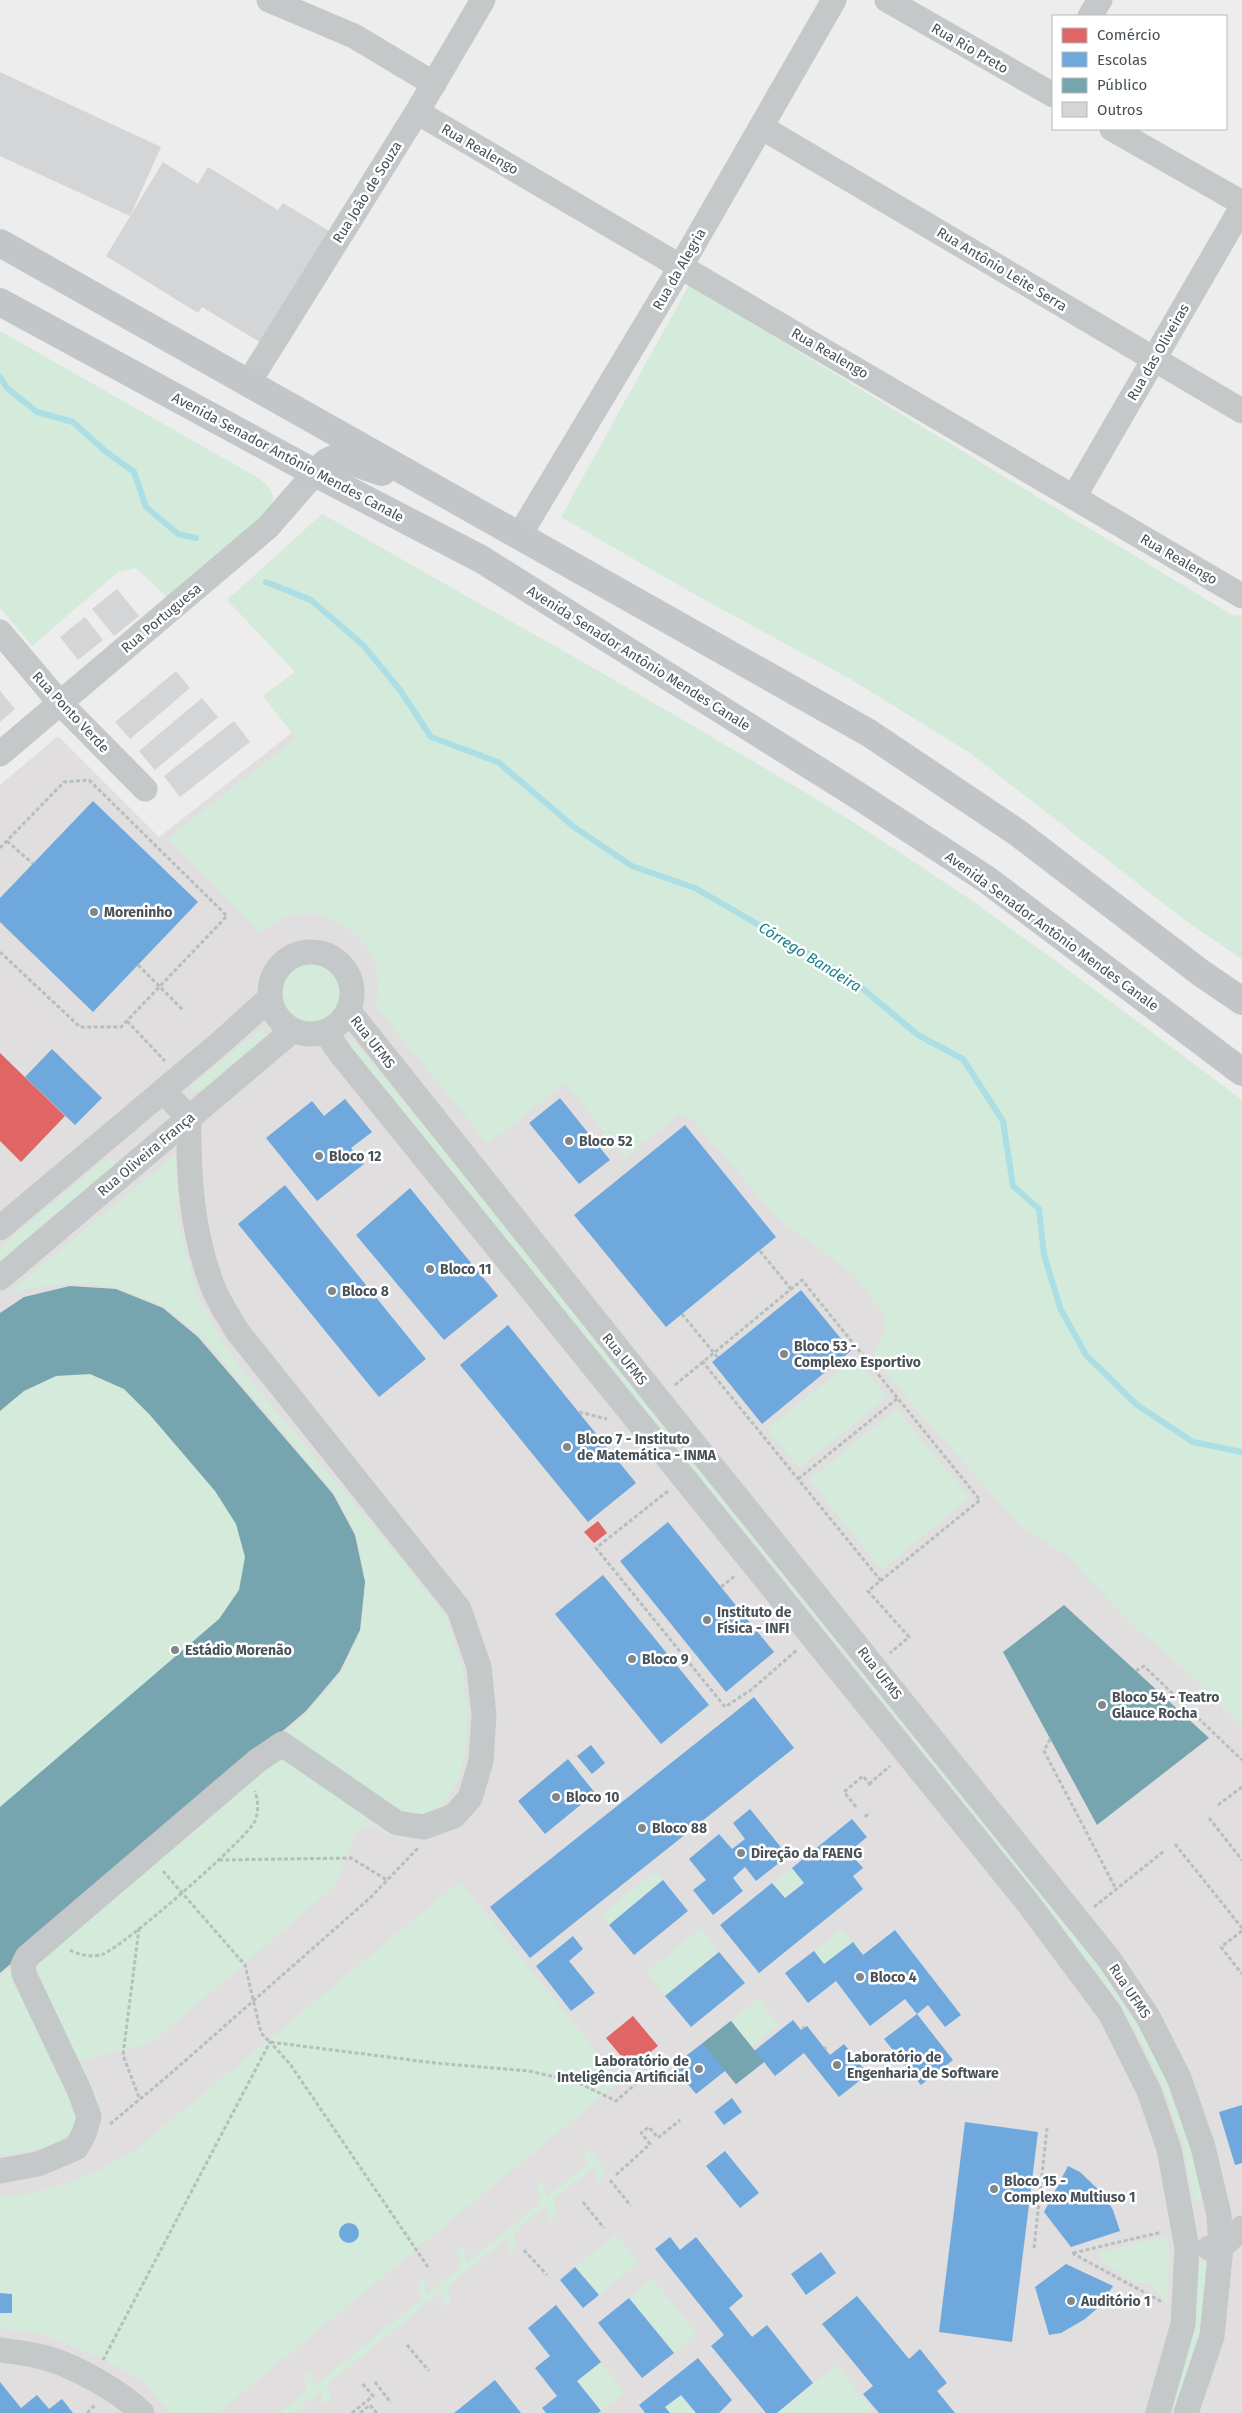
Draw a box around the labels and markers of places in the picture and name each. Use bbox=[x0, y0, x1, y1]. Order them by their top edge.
place label: Moreninho bbox=[104, 904, 172, 921]
marker: Moreninho bbox=[88, 906, 100, 918]
place label: Bloco 52 bbox=[579, 1133, 632, 1150]
marker: Bloco 52 bbox=[563, 1135, 575, 1147]
place label: Bloco 12 bbox=[329, 1148, 382, 1165]
marker: Bloco 12 bbox=[313, 1150, 325, 1162]
place label: Bloco 11 bbox=[440, 1261, 492, 1278]
marker: Bloco 11 bbox=[424, 1263, 436, 1275]
place label: Bloco 8 bbox=[342, 1283, 389, 1300]
marker: Bloco 8 bbox=[326, 1285, 338, 1297]
place label: Bloco 53 - Complexo Esportivo bbox=[794, 1338, 921, 1371]
marker: Bloco 53 - Complexo Esportivo bbox=[778, 1348, 790, 1360]
place label: Bloco 7 - Instituto de Matemática - INMA bbox=[577, 1431, 717, 1464]
marker: Bloco 7 - Instituto de Matemática - INMA bbox=[561, 1441, 573, 1453]
place label: Instituto de Física - INFI bbox=[717, 1604, 792, 1637]
marker: Instituto de Física - INFI bbox=[701, 1614, 713, 1626]
place label: Estádio Morenão bbox=[185, 1642, 292, 1659]
marker: Estádio Morenão bbox=[169, 1644, 181, 1656]
place label: Bloco 9 bbox=[642, 1651, 689, 1668]
marker: Bloco 9 bbox=[626, 1653, 638, 1665]
place label: Bloco 54 - Teatro Glauce Rocha bbox=[1112, 1689, 1219, 1722]
marker: Bloco 54 - Teatro Glauce Rocha bbox=[1096, 1699, 1108, 1711]
place label: Bloco 10 bbox=[566, 1789, 620, 1806]
marker: Bloco 10 bbox=[550, 1791, 562, 1803]
place label: Bloco 88 bbox=[652, 1820, 707, 1837]
marker: Bloco 88 bbox=[636, 1822, 648, 1834]
place label: Direção da FAENG bbox=[751, 1845, 862, 1863]
marker: Direção da FAENG bbox=[735, 1847, 747, 1859]
place label: Bloco 4 bbox=[870, 1969, 917, 1986]
marker: Bloco 4 bbox=[854, 1971, 866, 1983]
place label: Laboratório de Engenharia de Software bbox=[847, 2049, 999, 2082]
place label: Laboratório de Inteligência Artificial bbox=[557, 2053, 690, 2086]
marker: Laboratório de Engenharia de Software bbox=[831, 2059, 843, 2071]
marker: Laboratório de Inteligência Artificial bbox=[693, 2063, 705, 2075]
place label: Bloco 15 - Complexo Multiuso 1 bbox=[1004, 2173, 1136, 2206]
marker: Bloco 15 - Complexo Multiuso 1 bbox=[988, 2183, 1000, 2195]
place label: Auditório 1 bbox=[1080, 2293, 1151, 2310]
marker: Auditório 1 bbox=[1065, 2295, 1077, 2307]

